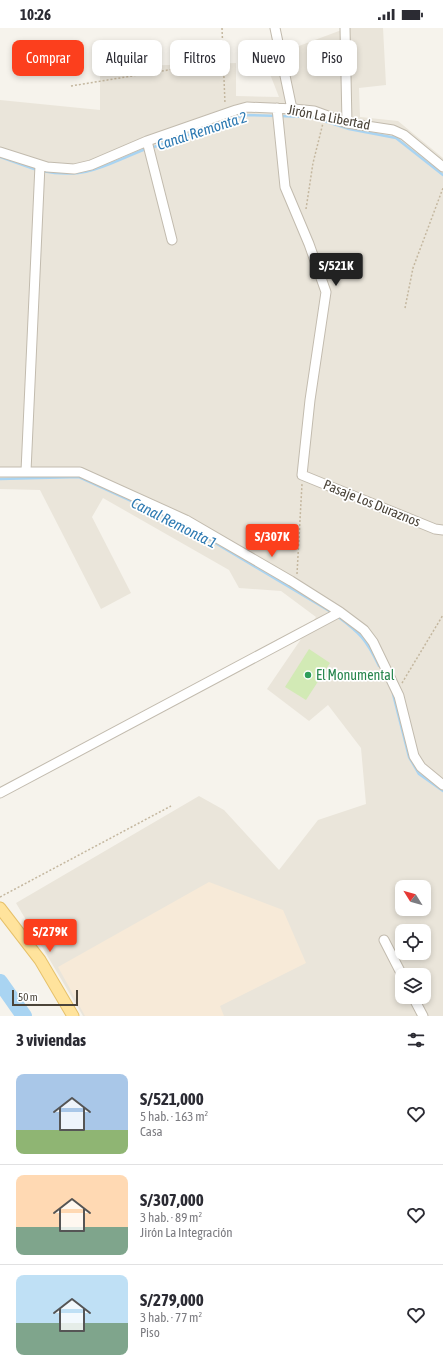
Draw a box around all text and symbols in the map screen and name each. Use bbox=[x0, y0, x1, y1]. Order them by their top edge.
text: 10:26 bbox=[20, 6, 51, 23]
chip: Comprar bbox=[12, 40, 84, 76]
chip: Alquilar bbox=[92, 40, 162, 76]
chip: Filtros bbox=[170, 40, 230, 76]
chip: Nuevo bbox=[238, 40, 299, 76]
chip: Piso bbox=[307, 40, 357, 76]
street label: Jirón La Libertad bbox=[286, 101, 372, 133]
water label: Canal Remonta 2 bbox=[155, 108, 249, 153]
pin: S/521K bbox=[303, 253, 369, 287]
text: S/521K bbox=[319, 258, 353, 273]
street label: Pasaje Los Duraznos bbox=[321, 476, 423, 530]
water label: Canal Remonta 1 bbox=[129, 494, 220, 551]
pin: S/307K bbox=[239, 524, 305, 558]
text: S/307K bbox=[255, 529, 289, 544]
place label: El Monumental bbox=[316, 667, 395, 683]
marker: El Monumental bbox=[303, 670, 313, 680]
north arrow bbox=[395, 880, 431, 916]
map controls bbox=[395, 880, 431, 1004]
pin: S/279K bbox=[17, 919, 83, 953]
text: S/279K bbox=[33, 924, 67, 939]
button: locate bbox=[395, 924, 431, 960]
button: layers bbox=[395, 968, 431, 1004]
scale bar bbox=[12, 988, 78, 1007]
text: 50 m bbox=[18, 991, 38, 1003]
icon: filters bbox=[405, 1029, 427, 1051]
text: 3 viviendas bbox=[16, 1030, 86, 1050]
text: S/521,000 bbox=[140, 1089, 204, 1109]
icon: home bbox=[48, 1090, 96, 1138]
icon: heart bbox=[405, 1103, 427, 1125]
text: 5 hab. · 163 m² bbox=[140, 1109, 208, 1124]
text: Casa bbox=[140, 1124, 163, 1139]
text: S/307,000 bbox=[140, 1190, 204, 1210]
icon: home bbox=[48, 1191, 96, 1239]
icon: heart bbox=[405, 1204, 427, 1226]
text: 3 hab. · 89 m² bbox=[140, 1210, 202, 1225]
text: Jirón La Integración bbox=[140, 1225, 233, 1240]
text: S/279,000 bbox=[140, 1290, 204, 1310]
icon: home bbox=[48, 1291, 96, 1339]
icon: heart bbox=[405, 1304, 427, 1326]
text: 3 hab. · 77 m² bbox=[140, 1310, 202, 1325]
text: Piso bbox=[140, 1325, 160, 1340]

